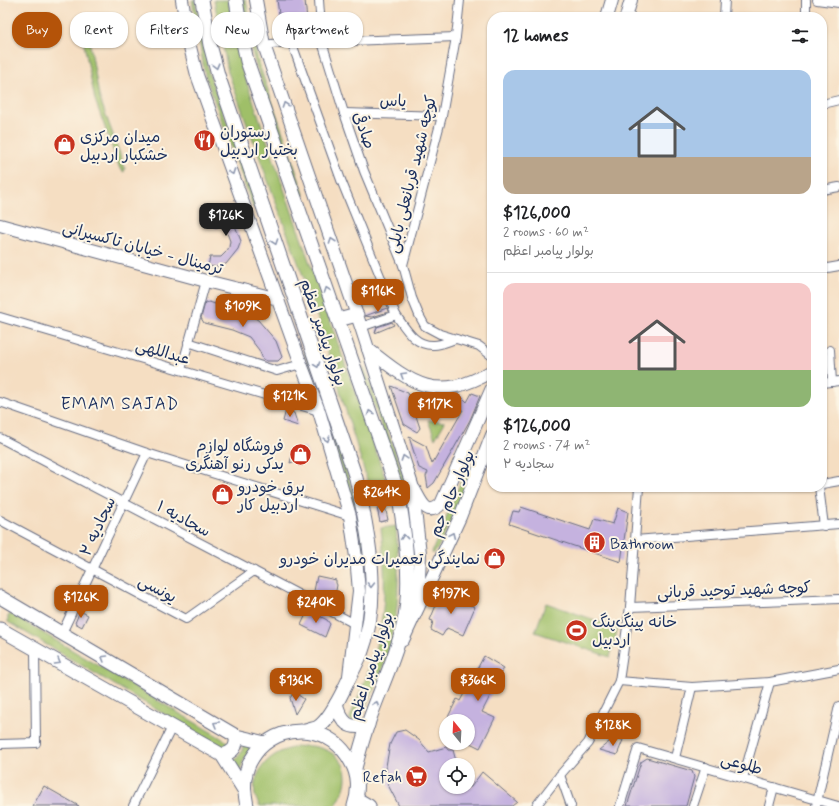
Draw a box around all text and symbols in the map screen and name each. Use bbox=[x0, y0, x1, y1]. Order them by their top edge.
chip: Buy bbox=[12, 12, 62, 48]
chip: Rent bbox=[70, 12, 128, 48]
chip: Filters bbox=[136, 12, 203, 48]
chip: New bbox=[211, 12, 264, 48]
chip: Apartment bbox=[272, 12, 363, 48]
text: 12 homes bbox=[503, 25, 569, 47]
icon: filters bbox=[789, 25, 811, 47]
one-way arrow bbox=[211, 62, 220, 69]
street label: یاس bbox=[379, 91, 407, 112]
street label: کوچه شهید قربانعلی بابلی bbox=[383, 93, 442, 256]
icon: home bbox=[621, 96, 693, 168]
one-way arrow bbox=[281, 102, 290, 109]
street label: صادقی bbox=[347, 109, 381, 152]
place label: رستوران بختیار اردبیل bbox=[220, 122, 298, 161]
place label: میدان مرکزی خشکبار اردبیل bbox=[80, 127, 168, 166]
restaurant icon: رستوران بختیار اردبیل bbox=[192, 127, 218, 153]
shop icon: میدان مرکزی خشکبار اردبیل bbox=[51, 132, 77, 158]
one-way arrow bbox=[227, 168, 235, 175]
text: $126,000 bbox=[503, 202, 571, 224]
pin: $126K bbox=[198, 203, 254, 237]
text: $126K bbox=[208, 207, 244, 224]
street label: ترمینال - خیابان تاکسیرانی bbox=[60, 217, 225, 280]
text: 2 rooms · 60 m² bbox=[503, 224, 589, 241]
one-way arrow bbox=[271, 238, 279, 245]
one-way arrow bbox=[328, 238, 337, 245]
text: بولوار پیامبر اعظم bbox=[503, 243, 594, 260]
street label: بولوار پیامبر اعظم bbox=[294, 276, 351, 389]
pin: $116K bbox=[350, 279, 406, 313]
text: $116K bbox=[361, 283, 395, 300]
one-way arrow bbox=[324, 287, 332, 294]
pin: $109K bbox=[215, 294, 271, 328]
text: $109K bbox=[225, 298, 261, 315]
icon: home bbox=[621, 309, 693, 381]
street label: عبداللهی bbox=[133, 335, 192, 370]
one-way arrow bbox=[313, 361, 321, 368]
one-way arrow bbox=[400, 373, 407, 380]
pin: $121K bbox=[262, 384, 318, 418]
text: $121K bbox=[273, 388, 307, 405]
pin: $117K bbox=[407, 392, 463, 426]
district label: EMAM SAJAD bbox=[61, 393, 179, 415]
text: $117K bbox=[417, 396, 453, 413]
one-way arrow bbox=[366, 409, 375, 416]
text: $126,000 bbox=[503, 415, 571, 437]
one-way arrow bbox=[322, 435, 331, 442]
place label: فروشگاه لوازم یدکی رنو آهنگری bbox=[185, 436, 284, 475]
text: 2 rooms · 74 m² bbox=[503, 437, 590, 454]
shop icon: فروشگاه لوازم یدکی رنو آهنگری bbox=[287, 441, 313, 467]
street label: بولوار جام جم bbox=[425, 447, 481, 541]
one-way arrow bbox=[400, 454, 409, 461]
text: سجادیه ۲ bbox=[503, 456, 554, 473]
place label: برق خودرو اردبیل کار bbox=[236, 477, 305, 516]
pin: $264K bbox=[354, 480, 410, 514]
shop icon: برق خودرو اردبیل کار bbox=[210, 482, 236, 508]
text: $264K bbox=[363, 484, 401, 501]
street label: سجادیه ۲ bbox=[75, 494, 121, 560]
street label: سجادیه ۱ bbox=[153, 496, 214, 542]
building icon: Bathroom bbox=[581, 530, 607, 556]
one-way arrow bbox=[447, 531, 455, 538]
one-way arrow bbox=[400, 534, 409, 541]
place label: Bathroom bbox=[610, 534, 674, 555]
shop icon: نمایندگی تعمیرات مدیران خودرو bbox=[482, 545, 508, 571]
place label: نمایندگی تعمیرات مدیران خودرو bbox=[278, 549, 480, 570]
street label: یونسی bbox=[134, 570, 180, 608]
street label: کوچه شهید توحید قربانی bbox=[657, 577, 811, 604]
pin: $197K bbox=[423, 581, 479, 615]
one-way arrow bbox=[367, 582, 375, 588]
pin: $126K bbox=[53, 585, 109, 619]
text: $197K bbox=[432, 585, 470, 602]
text: $126K bbox=[63, 589, 99, 606]
pin: $240K bbox=[288, 590, 344, 624]
text: $240K bbox=[297, 594, 335, 611]
street label: بولوار پیامبر اعظم bbox=[344, 610, 400, 723]
place label: خانه پینگ‌پنگ اردبیل bbox=[592, 612, 677, 651]
sports icon: خانه پینگ‌پنگ اردبیل bbox=[564, 617, 590, 643]
one-way arrow bbox=[101, 656, 108, 663]
one-way arrow bbox=[54, 658, 61, 665]
pin: $136K bbox=[268, 668, 324, 702]
pin: $366K bbox=[450, 668, 506, 702]
text: $136K bbox=[279, 672, 313, 689]
text: $366K bbox=[460, 672, 496, 689]
one-way arrow bbox=[371, 701, 379, 708]
pin: $128K bbox=[585, 713, 641, 747]
north arrow bbox=[439, 714, 475, 750]
map controls bbox=[439, 714, 475, 794]
text: $128K bbox=[595, 717, 631, 734]
one-way arrow bbox=[213, 721, 221, 728]
street label: طلوعی bbox=[718, 749, 765, 780]
button: locate bbox=[439, 758, 475, 794]
supermarket icon: Refah bbox=[404, 763, 430, 789]
place label: Refah bbox=[363, 767, 402, 788]

